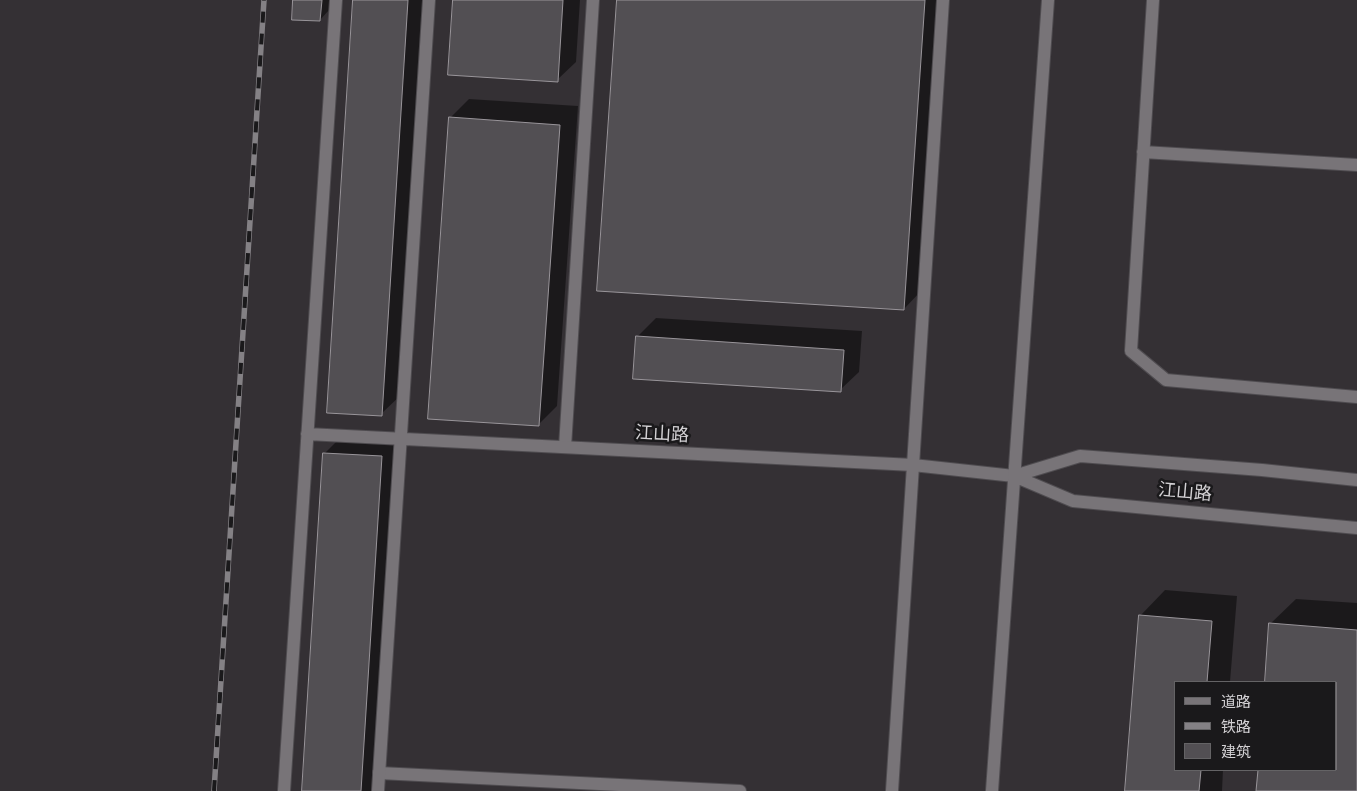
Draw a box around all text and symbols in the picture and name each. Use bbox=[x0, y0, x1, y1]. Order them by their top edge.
street label: 江山路 bbox=[634, 423, 690, 447]
street label: 江山路 bbox=[1157, 480, 1213, 506]
legend bbox=[1174, 681, 1337, 771]
text: 道路 bbox=[1221, 693, 1251, 711]
text: 铁路 bbox=[1221, 718, 1251, 736]
text: 建筑 bbox=[1221, 743, 1251, 761]

